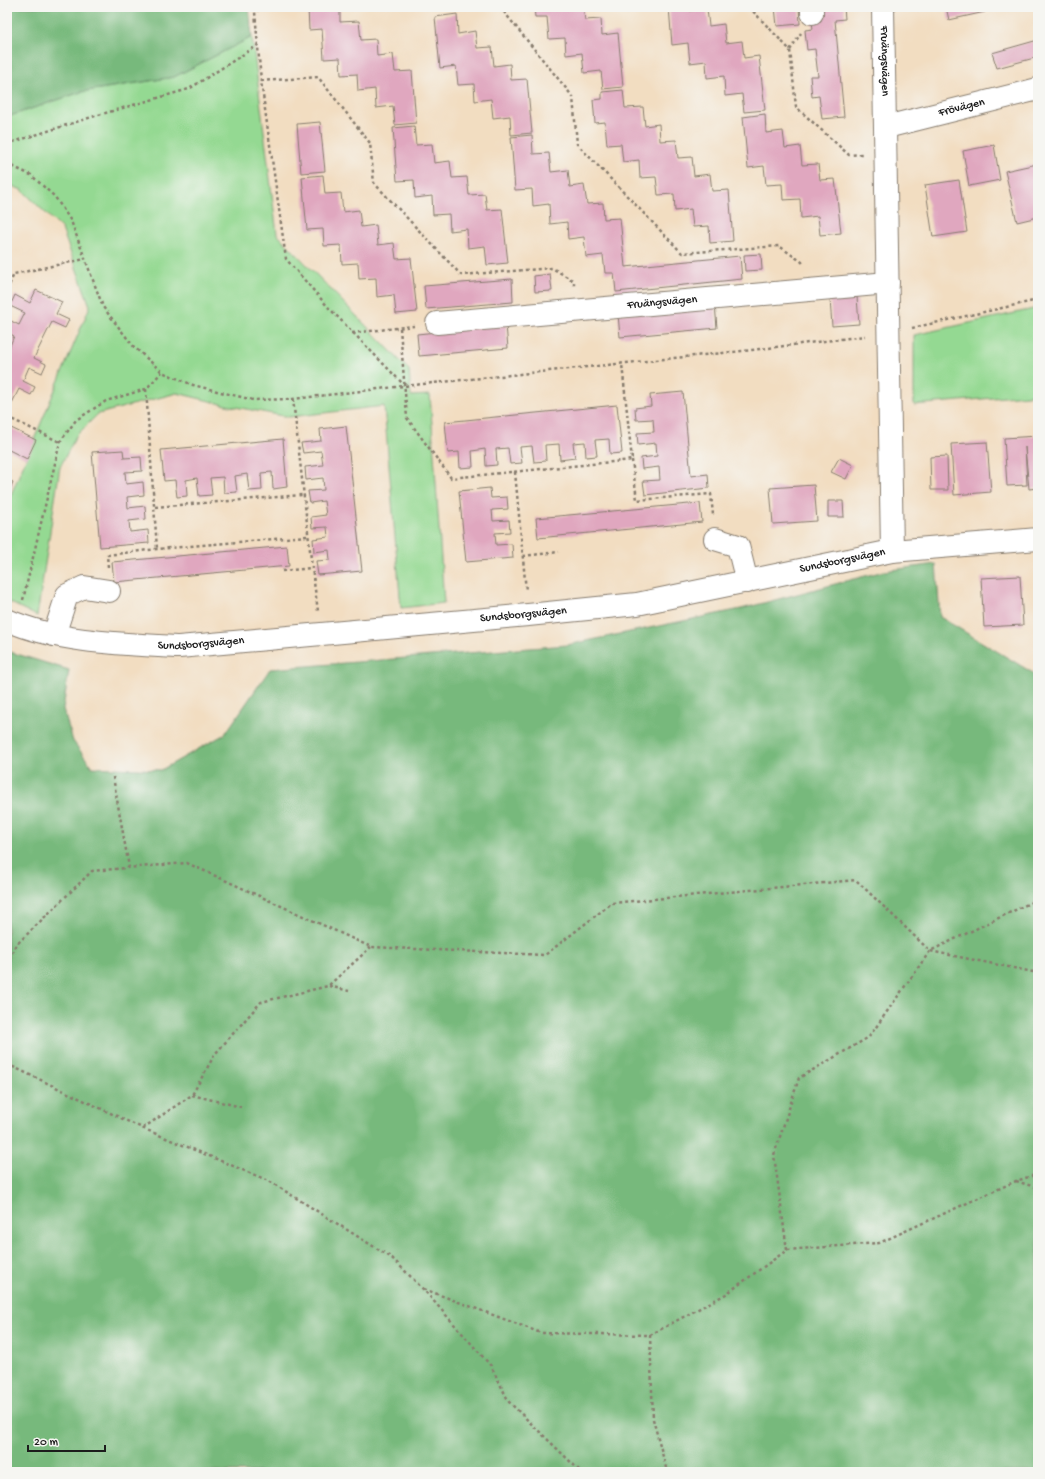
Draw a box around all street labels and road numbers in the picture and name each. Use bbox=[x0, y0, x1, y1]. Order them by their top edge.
street label: Fruängsvägen bbox=[876, 25, 891, 97]
street label: Frövägen bbox=[936, 95, 987, 121]
street label: Fruängsvägen bbox=[625, 293, 698, 313]
street label: Sundsborgsvägen bbox=[798, 546, 887, 577]
street label: Sundsborgsvägen bbox=[479, 604, 568, 626]
street label: Sundsborgsvägen bbox=[157, 634, 245, 654]

